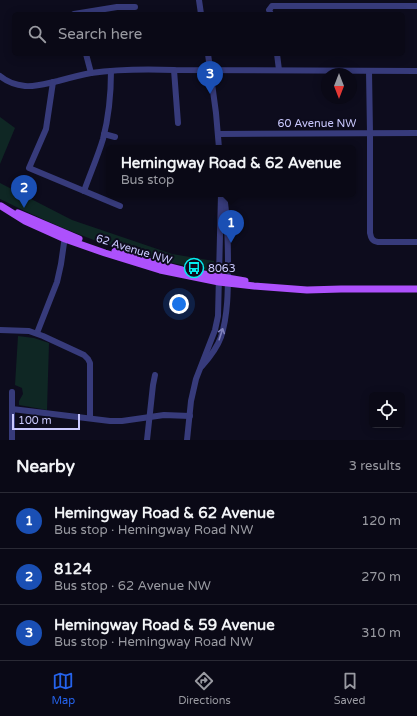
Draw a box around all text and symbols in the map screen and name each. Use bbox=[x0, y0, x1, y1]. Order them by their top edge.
search box bbox=[12, 12, 405, 56]
icon: search bbox=[26, 23, 48, 45]
text: Search here bbox=[58, 25, 142, 43]
pin: 3 bbox=[197, 61, 223, 94]
north arrow bbox=[321, 68, 357, 104]
street label: 60 Avenue NW bbox=[278, 117, 356, 130]
popup bbox=[106, 145, 356, 197]
text: Hemingway Road & 62 Avenue bbox=[121, 154, 341, 172]
text: Bus stop bbox=[121, 172, 174, 188]
pin: 2 bbox=[11, 175, 37, 208]
pin: 1 bbox=[218, 210, 244, 243]
street label: 62 Avenue NW bbox=[94, 232, 173, 267]
bus stop icon: 8063 bbox=[183, 257, 205, 279]
place label: 8063 bbox=[208, 262, 236, 275]
your location bbox=[169, 294, 189, 314]
one-way arrow bbox=[218, 328, 225, 341]
map controls bbox=[369, 392, 405, 428]
button: locate bbox=[369, 392, 405, 428]
scale bar bbox=[12, 412, 80, 431]
text: 100 m bbox=[18, 414, 52, 427]
text: Nearby bbox=[16, 456, 75, 477]
text: 3 results bbox=[349, 458, 401, 474]
text: Hemingway Road & 62 Avenue bbox=[54, 504, 275, 522]
text: 1 bbox=[25, 513, 33, 529]
text: 120 m bbox=[361, 513, 401, 529]
text: Bus stop · Hemingway Road NW bbox=[54, 522, 253, 538]
text: 8124 bbox=[54, 560, 92, 578]
text: 2 bbox=[25, 569, 33, 585]
text: 270 m bbox=[361, 569, 401, 585]
text: Bus stop · 62 Avenue NW bbox=[54, 578, 211, 594]
text: Hemingway Road & 59 Avenue bbox=[54, 616, 275, 634]
text: 3 bbox=[25, 625, 33, 641]
text: 310 m bbox=[361, 625, 401, 641]
text: Bus stop · Hemingway Road NW bbox=[54, 634, 253, 650]
tab: Map bbox=[51, 670, 75, 707]
tab: Directions bbox=[178, 670, 231, 707]
tab: Saved bbox=[334, 670, 366, 707]

